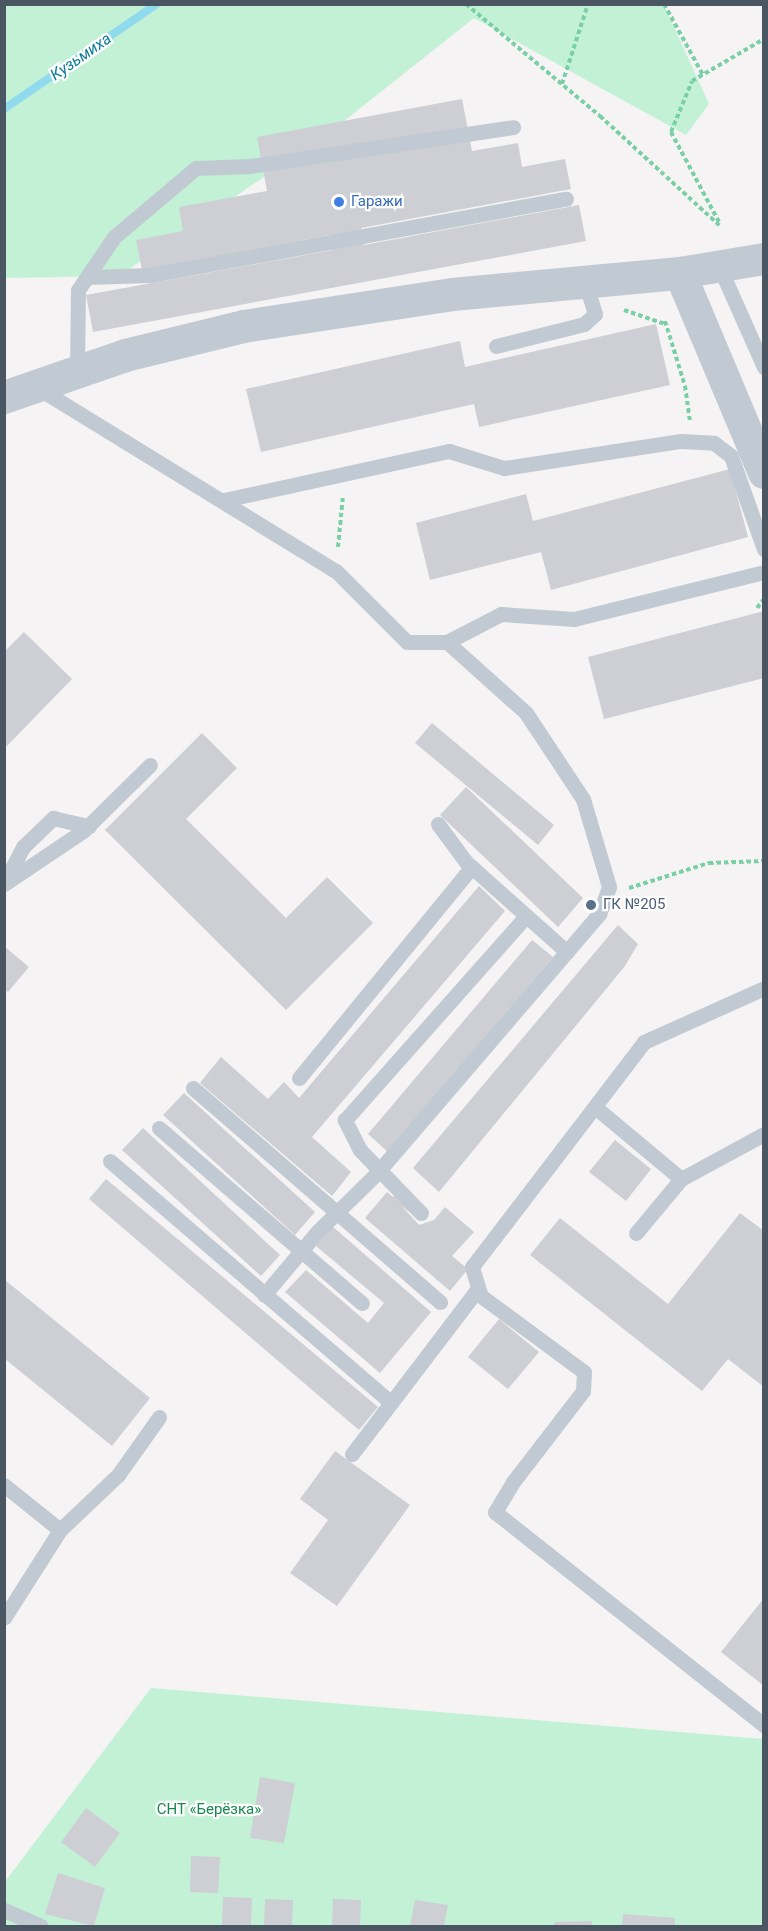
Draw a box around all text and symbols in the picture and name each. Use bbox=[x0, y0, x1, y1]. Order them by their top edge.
water label: Кузьмиха bbox=[47, 29, 115, 85]
place label: Гаражи bbox=[351, 193, 403, 211]
marker: Гаражи bbox=[332, 195, 346, 209]
place label: ГК №205 bbox=[603, 896, 665, 914]
marker: ГК №205 bbox=[584, 898, 598, 912]
park label: СНТ «Берёзка» bbox=[157, 1801, 261, 1819]

